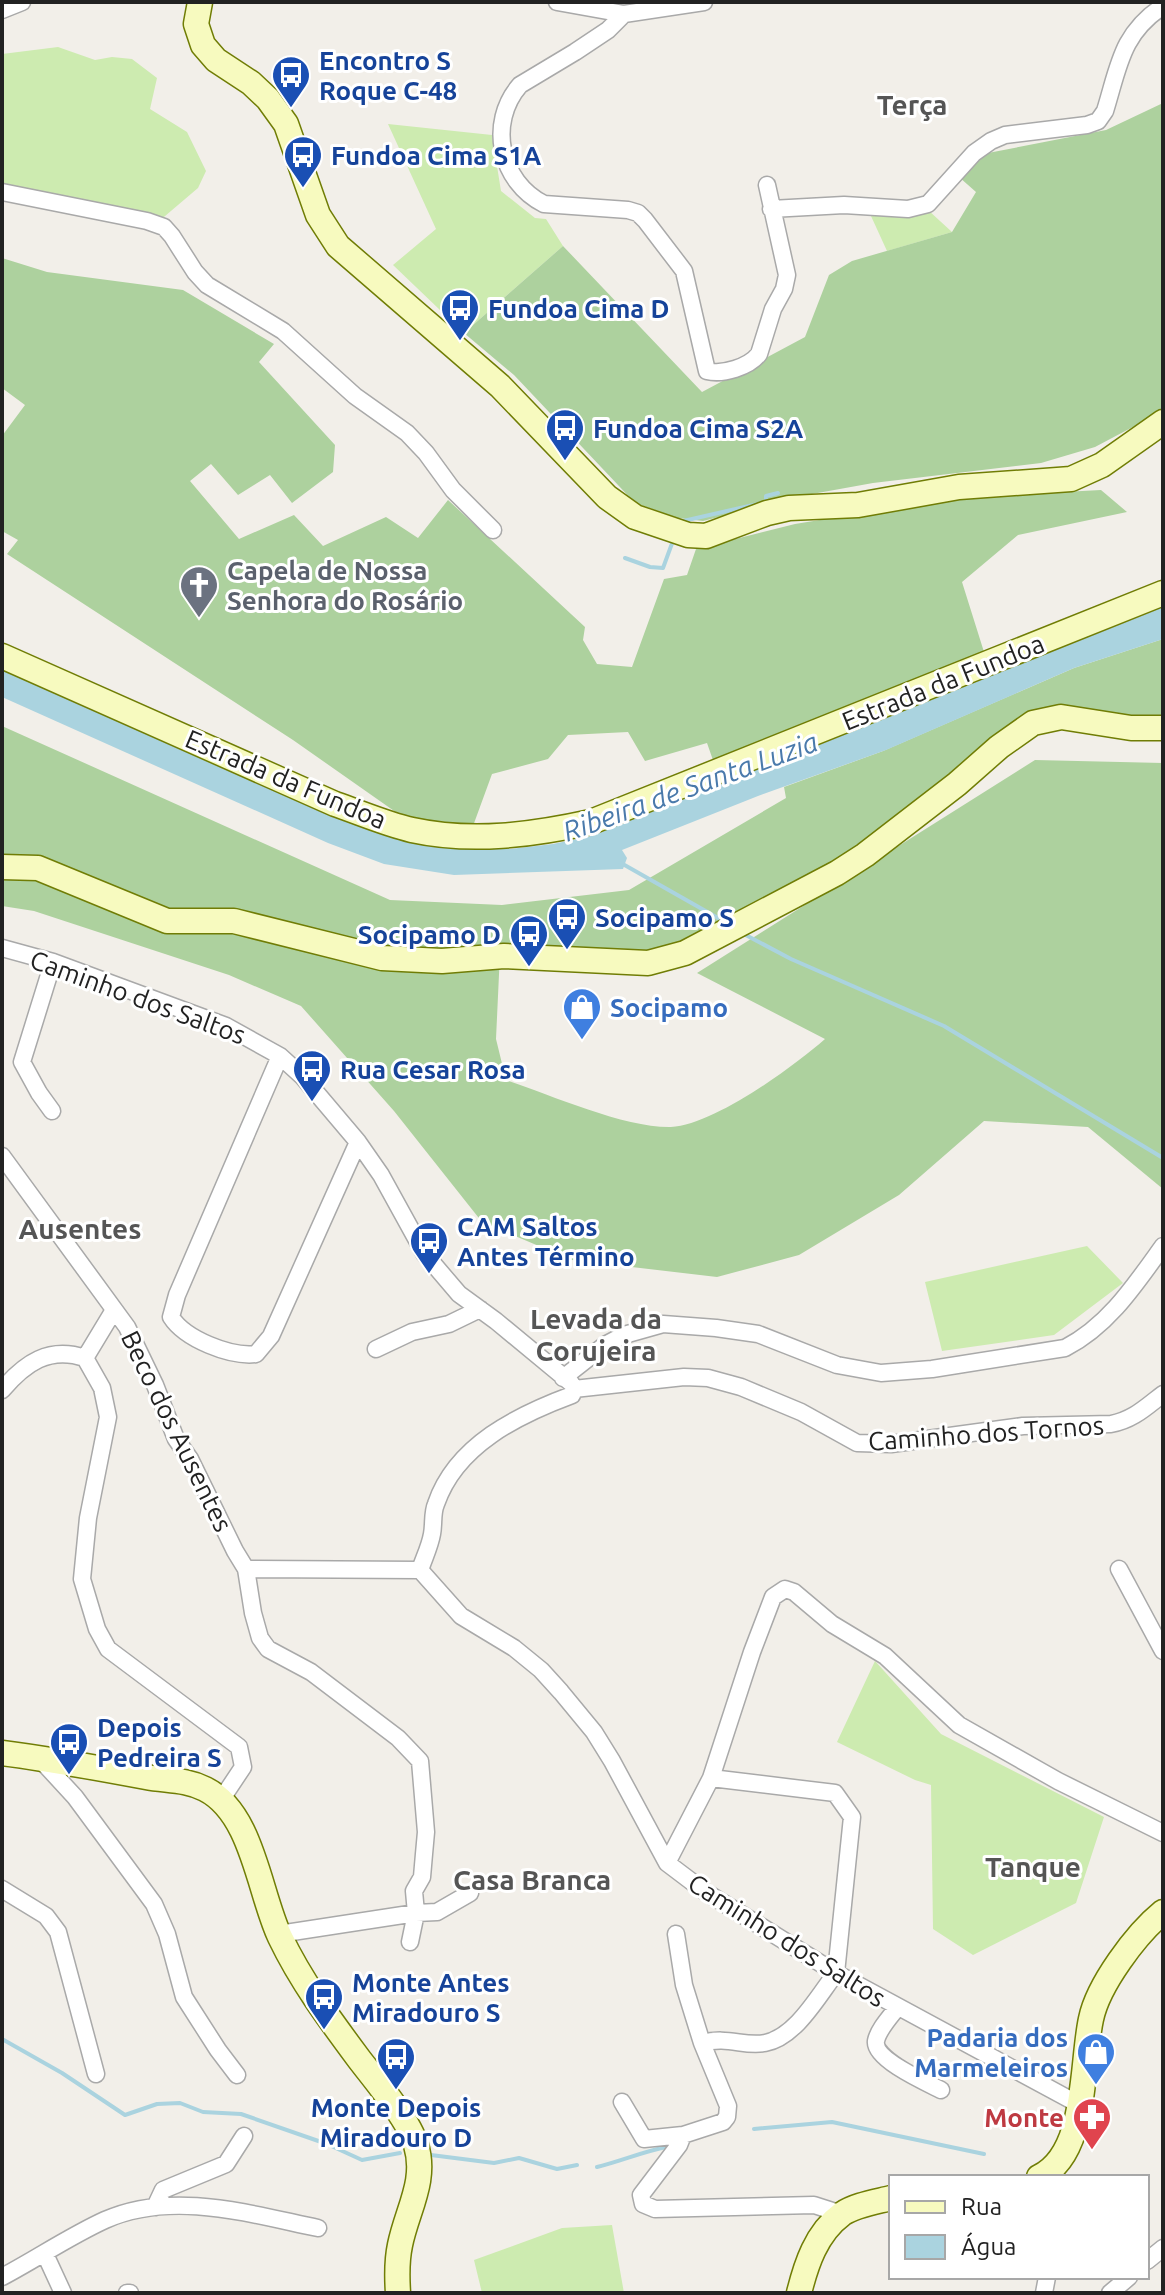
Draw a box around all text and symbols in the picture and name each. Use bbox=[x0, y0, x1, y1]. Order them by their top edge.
place label: Encontro S Roque C-48 bbox=[319, 46, 457, 105]
bus stop icon: Encontro S Roque C-48 bbox=[270, 54, 312, 109]
district label: Terça bbox=[877, 89, 947, 121]
bus stop icon: Fundoa Cima S1A bbox=[282, 134, 324, 189]
place label: Fundoa Cima S1A bbox=[331, 141, 542, 170]
bus stop icon: Fundoa Cima D bbox=[439, 287, 481, 342]
place label: Fundoa Cima D bbox=[488, 294, 670, 323]
bus stop icon: Fundoa Cima S2A bbox=[544, 407, 586, 462]
place label: Fundoa Cima S2A bbox=[593, 414, 804, 443]
place label: Capela de Nossa Senhora do Rosário bbox=[227, 556, 463, 615]
church icon: Capela de Nossa Senhora do Rosário bbox=[178, 564, 220, 619]
street label: Estrada da Fundoa bbox=[838, 628, 1048, 736]
street label: Estrada da Fundoa bbox=[181, 724, 391, 834]
water label: Ribeira de Santa Luzia bbox=[558, 725, 822, 847]
bus stop icon: Socipamo S bbox=[546, 896, 588, 951]
place label: Socipamo S bbox=[595, 903, 734, 932]
bus stop icon: Socipamo D bbox=[508, 913, 550, 968]
place label: Socipamo D bbox=[358, 920, 501, 949]
street label: Caminho dos Saltos bbox=[26, 945, 250, 1049]
shop icon: Socipamo bbox=[561, 986, 603, 1041]
place label: Socipamo bbox=[610, 993, 728, 1022]
bus stop icon: Rua Cesar Rosa bbox=[291, 1048, 333, 1103]
place label: Rua Cesar Rosa bbox=[340, 1055, 526, 1084]
place label: CAM Saltos Antes Término bbox=[457, 1212, 635, 1271]
district label: Ausentes bbox=[19, 1213, 141, 1244]
bus stop icon: CAM Saltos Antes Término bbox=[408, 1220, 450, 1275]
district label: Levada da Corujeira bbox=[530, 1303, 662, 1366]
street label: Beco dos Ausentes bbox=[116, 1326, 238, 1536]
street label: Caminho dos Tornos bbox=[867, 1410, 1105, 1456]
place label: Depois Pedreira S bbox=[97, 1713, 222, 1772]
bus stop icon: Depois Pedreira S bbox=[48, 1721, 90, 1776]
district label: Tanque bbox=[985, 1851, 1081, 1882]
district label: Casa Branca bbox=[453, 1864, 611, 1895]
street label: Caminho dos Saltos bbox=[683, 1868, 891, 2012]
place label: Monte Antes Miradouro S bbox=[352, 1968, 509, 2027]
bus stop icon: Monte Antes Miradouro S bbox=[303, 1976, 345, 2031]
place label: Padaria dos Marmeleiros bbox=[914, 2023, 1068, 2082]
shop icon: Padaria dos Marmeleiros bbox=[1075, 2031, 1117, 2086]
bus stop icon: Monte Depois Miradouro D bbox=[375, 2036, 417, 2091]
place label: Monte Depois Miradouro D bbox=[311, 2093, 481, 2152]
pharmacy icon: Monte bbox=[1071, 2096, 1113, 2151]
place label: Monte bbox=[984, 2103, 1064, 2132]
legend bbox=[889, 2175, 1149, 2279]
text: Rua bbox=[961, 2193, 1002, 2220]
text: Água bbox=[961, 2232, 1016, 2260]

